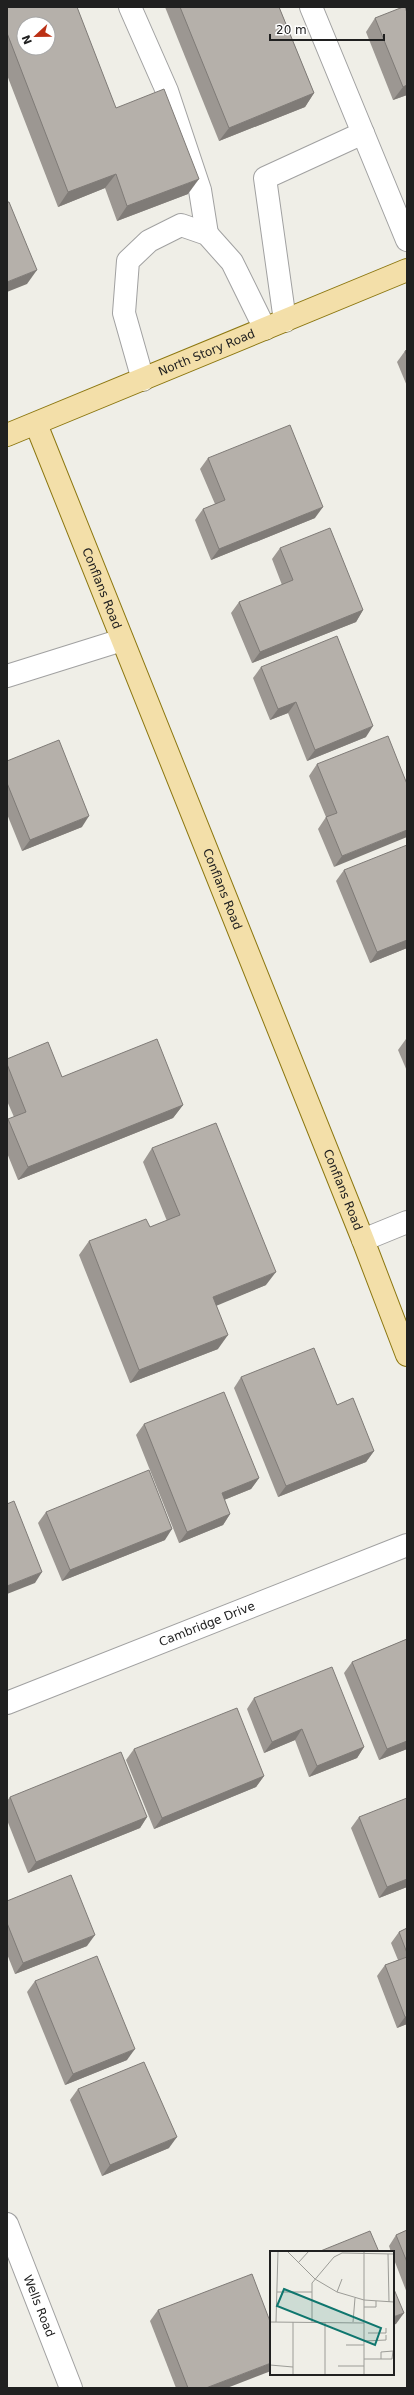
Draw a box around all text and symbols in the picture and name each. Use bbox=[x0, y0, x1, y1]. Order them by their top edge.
north arrow bbox=[16, 16, 56, 56]
scale bar bbox=[270, 16, 384, 42]
text: 20 m bbox=[276, 23, 307, 37]
text: N bbox=[19, 33, 35, 46]
street label: North Story Road bbox=[156, 326, 257, 379]
street label: Conflans Road bbox=[79, 546, 124, 631]
street label: Conflans Road bbox=[200, 846, 245, 932]
street label: Conflans Road bbox=[320, 1147, 365, 1232]
street label: Cambridge Drive bbox=[157, 1599, 257, 1649]
inset map bbox=[270, 2251, 394, 2375]
street label: Wells Road bbox=[21, 2273, 57, 2339]

